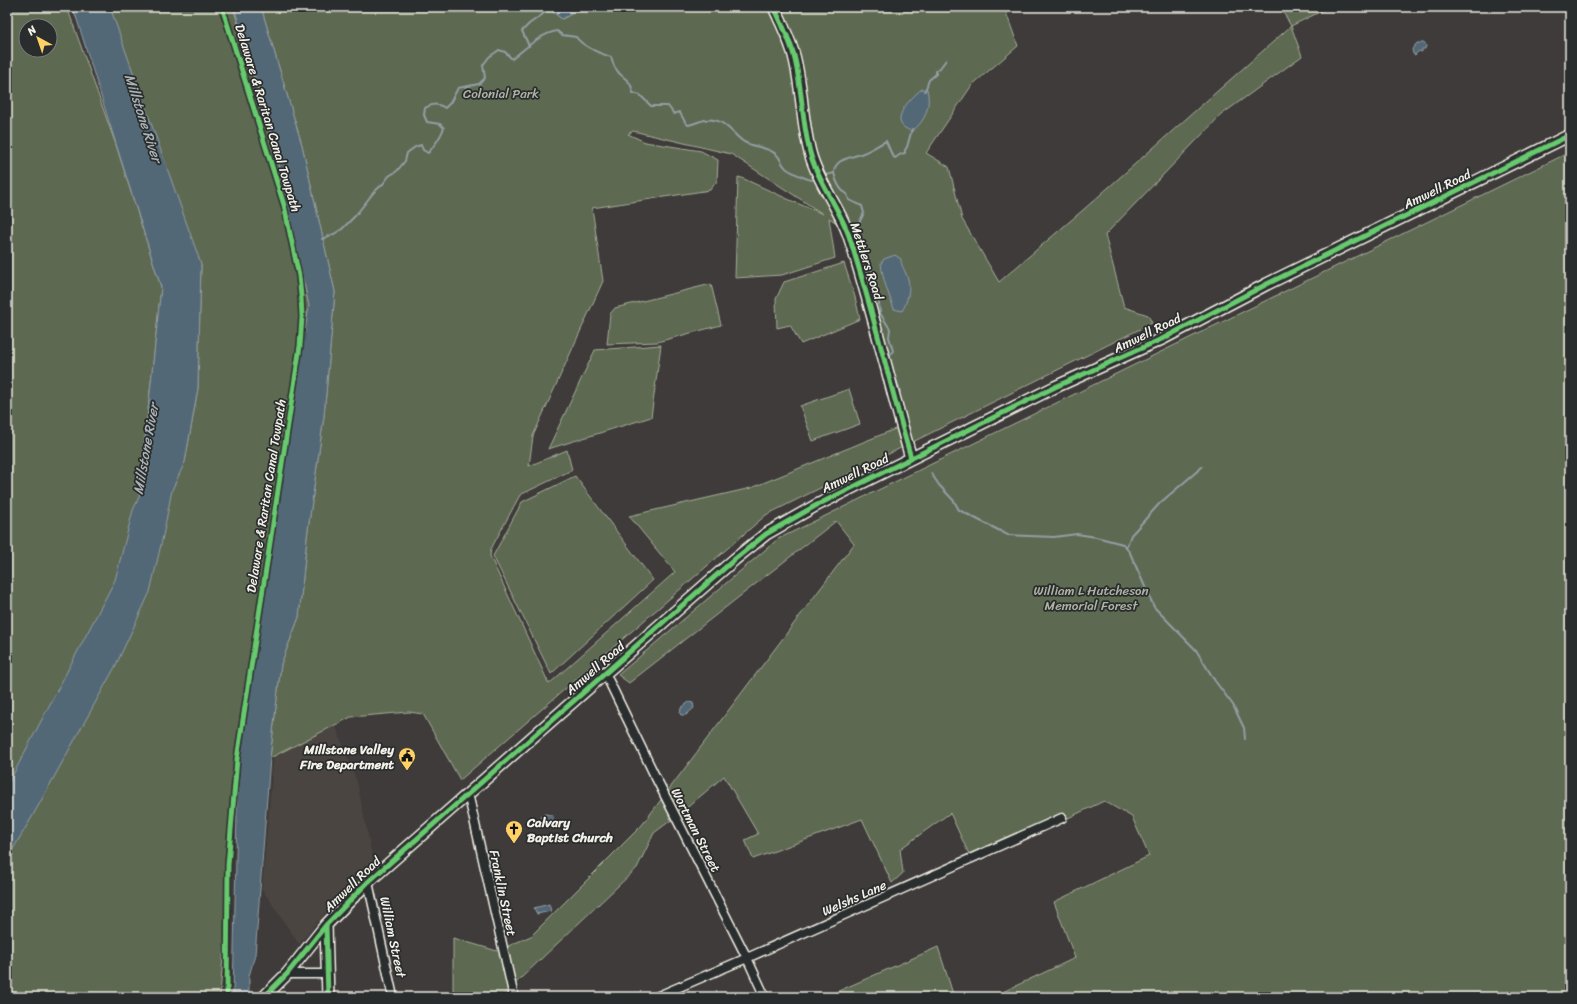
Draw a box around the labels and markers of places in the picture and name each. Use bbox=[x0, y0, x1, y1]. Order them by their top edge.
place label: Millstone Valley Fire Department bbox=[299, 738, 395, 776]
public building icon: Millstone Valley Fire Department bbox=[397, 746, 417, 771]
place label: Calvary Baptist Church bbox=[526, 811, 613, 849]
church icon: Calvary Baptist Church bbox=[504, 819, 524, 844]

